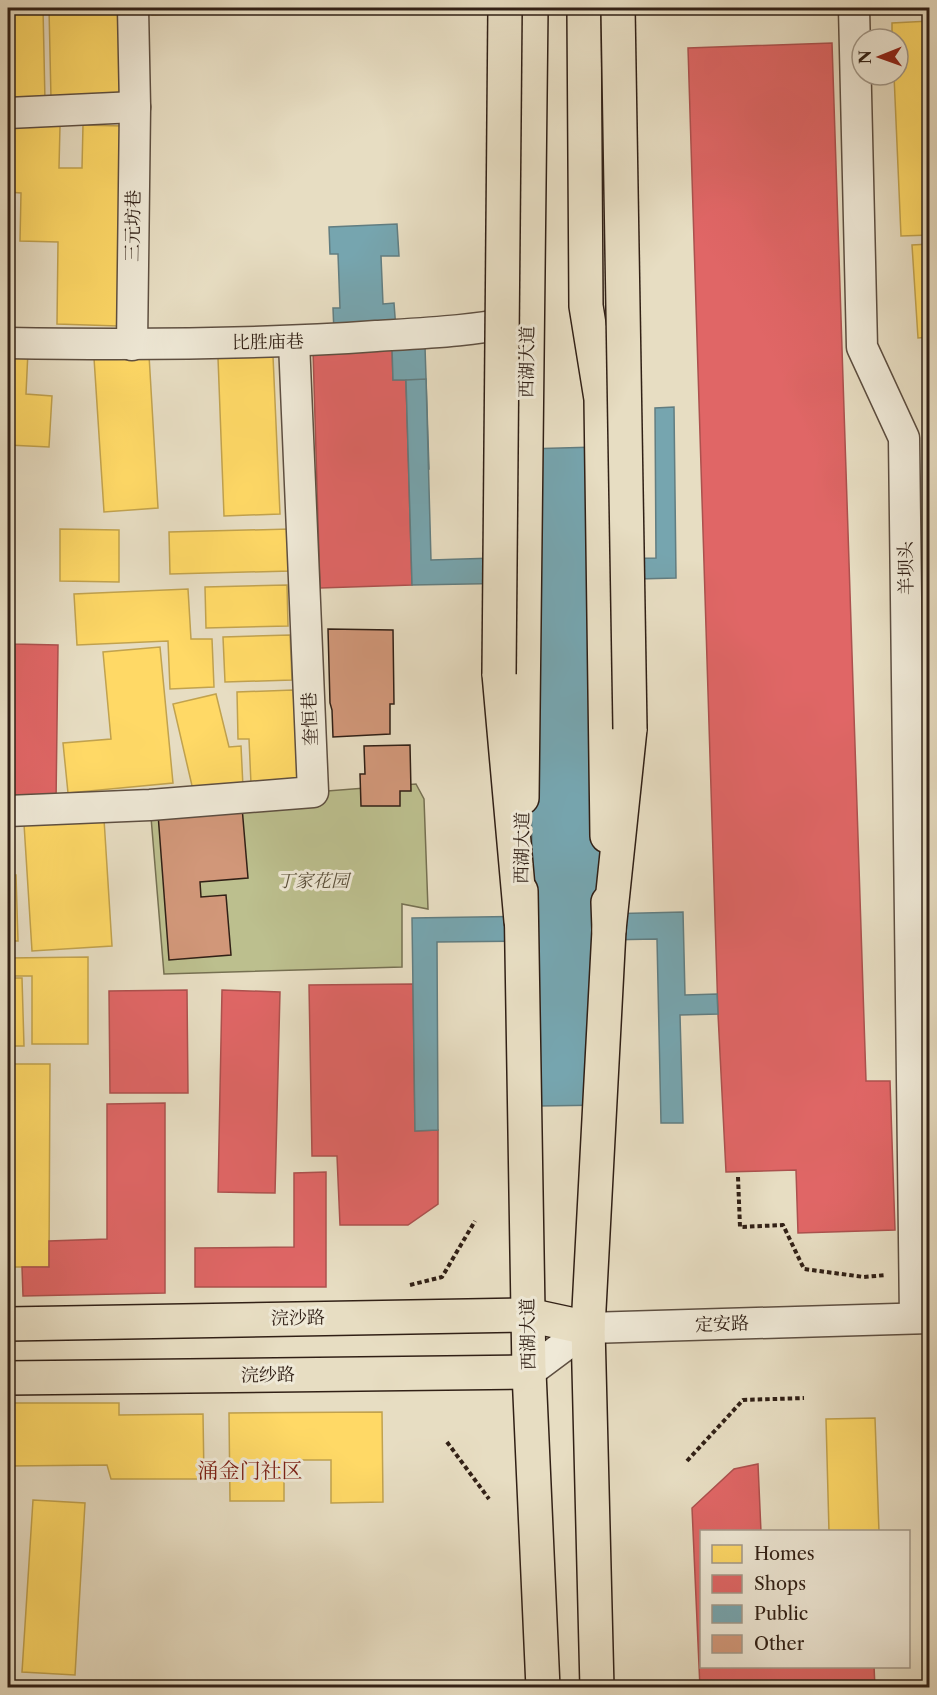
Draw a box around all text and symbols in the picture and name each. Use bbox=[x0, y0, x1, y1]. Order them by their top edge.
north arrow bbox=[850, 27, 910, 87]
text: N bbox=[855, 50, 875, 64]
street label: 三元坊巷 bbox=[121, 190, 145, 262]
street label: 西湖大道 bbox=[515, 326, 539, 398]
street label: 比胜庙巷 bbox=[232, 330, 304, 354]
street label: 羊坝头 bbox=[895, 541, 917, 595]
street label: 奎恒巷 bbox=[298, 692, 322, 746]
street label: 西湖大道 bbox=[510, 812, 534, 884]
park label: 丁家花园 bbox=[277, 870, 352, 892]
street label: 西湖大道 bbox=[516, 1298, 540, 1370]
street label: 浣沙路 bbox=[271, 1307, 325, 1329]
street label: 定安路 bbox=[695, 1312, 749, 1336]
street label: 浣纱路 bbox=[241, 1364, 295, 1386]
district label: 涌金门社区 bbox=[198, 1458, 303, 1483]
legend bbox=[700, 1530, 910, 1668]
text: Homes bbox=[754, 1543, 815, 1565]
text: Shops bbox=[754, 1573, 806, 1595]
text: Public bbox=[754, 1603, 808, 1625]
text: Other bbox=[754, 1633, 805, 1655]

